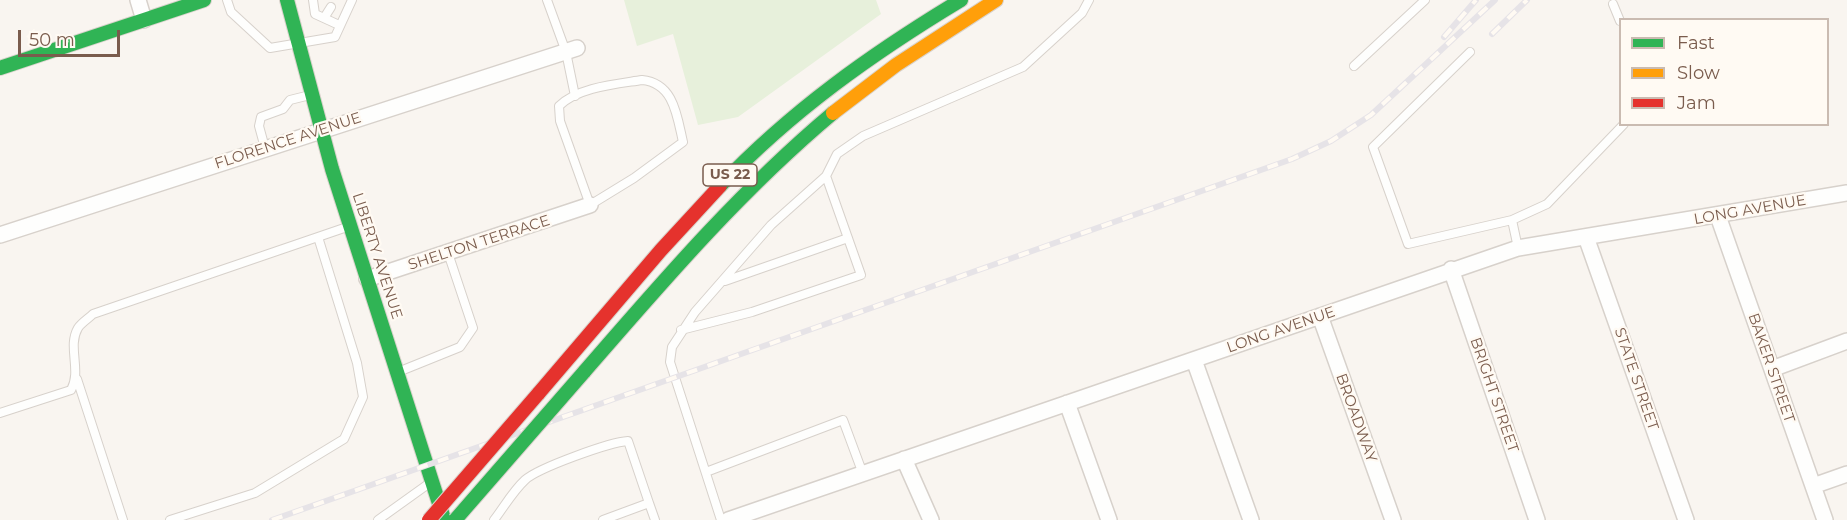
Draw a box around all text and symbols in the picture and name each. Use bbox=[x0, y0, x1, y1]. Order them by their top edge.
scale bar bbox=[21, 18, 123, 56]
legend bbox=[1619, 18, 1829, 126]
text: 50 m bbox=[29, 29, 75, 51]
text: Fast bbox=[1677, 32, 1715, 54]
text: Slow bbox=[1677, 62, 1720, 84]
text: Jam bbox=[1677, 92, 1716, 114]
street label: FLORENCE AVENUE bbox=[212, 109, 364, 173]
road number: US 22 bbox=[703, 164, 757, 186]
street label: LIBERTY AVENUE bbox=[348, 190, 406, 322]
street label: LONG AVENUE bbox=[1693, 191, 1807, 229]
street label: SHELTON TERRACE bbox=[406, 212, 552, 274]
street label: LONG AVENUE bbox=[1224, 303, 1338, 357]
street label: BAKER STREET bbox=[1744, 311, 1798, 425]
street label: STATE STREET bbox=[1610, 325, 1662, 433]
street label: BRIGHT STREET bbox=[1466, 335, 1522, 455]
street label: BROADWAY bbox=[1332, 371, 1380, 465]

